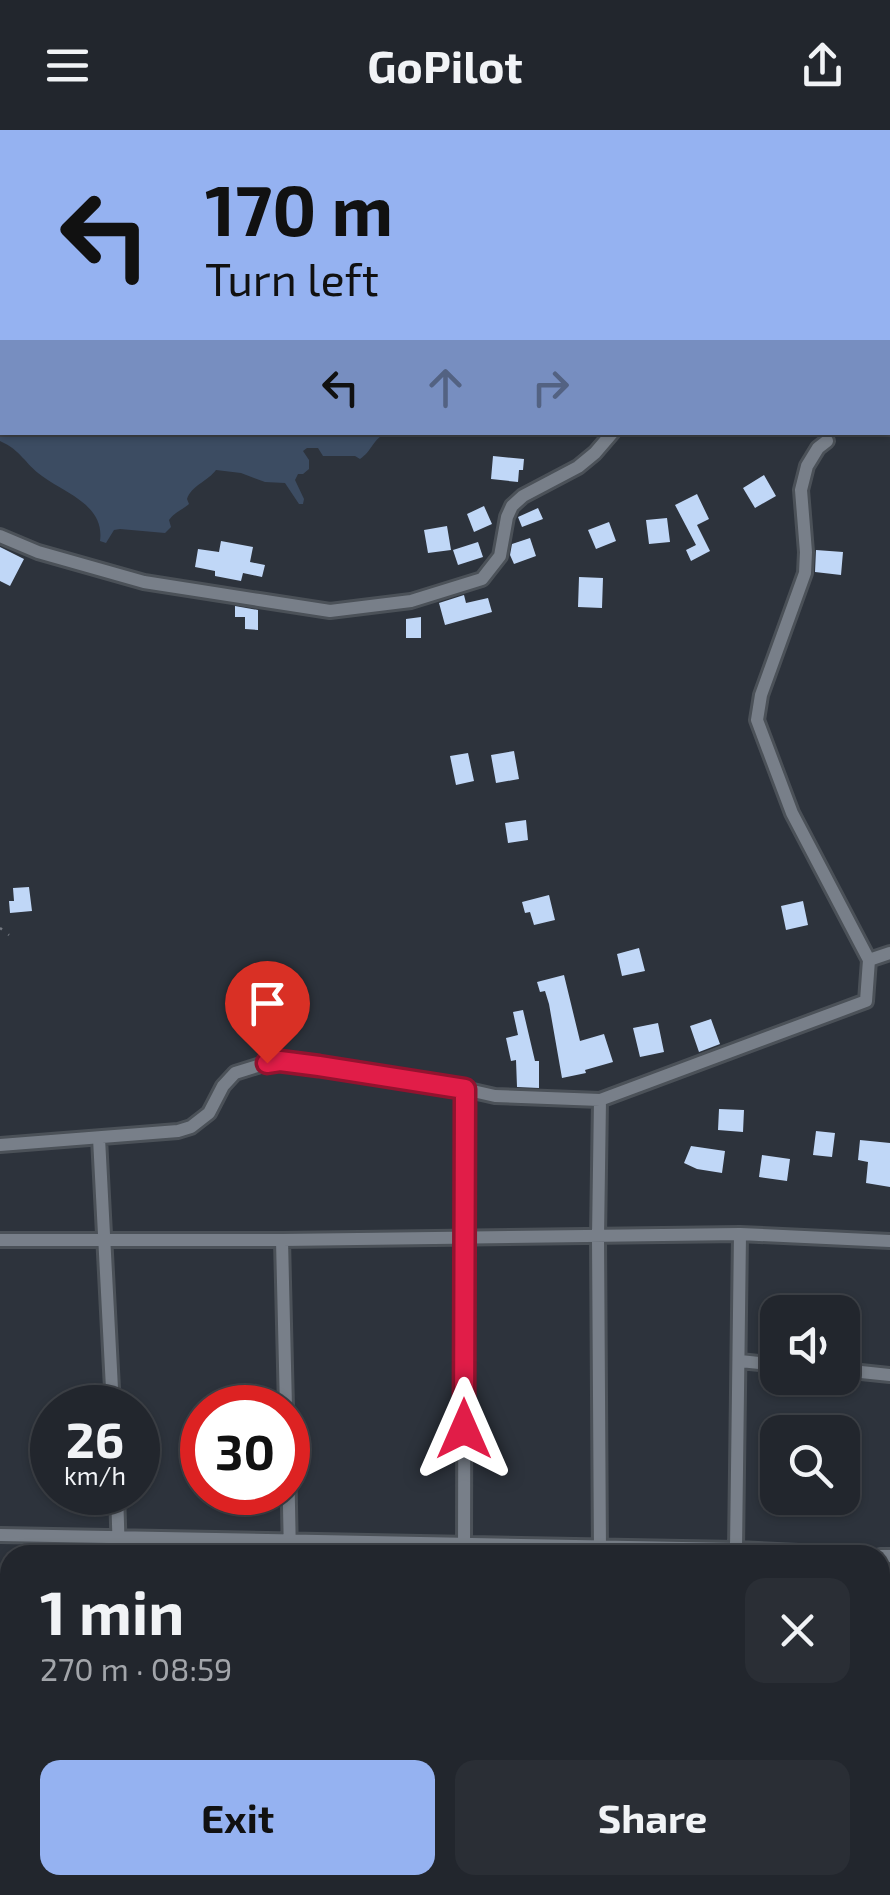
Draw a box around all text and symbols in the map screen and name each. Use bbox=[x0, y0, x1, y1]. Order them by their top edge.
icon: menu bbox=[40, 38, 95, 93]
text: GoPilot bbox=[367, 38, 523, 92]
icon: share bbox=[795, 38, 850, 93]
text: 170 m bbox=[205, 166, 393, 250]
icon: left bbox=[40, 170, 170, 300]
text: Turn left bbox=[205, 251, 379, 305]
icon: left bbox=[313, 360, 368, 415]
icon: ahead bbox=[418, 360, 473, 415]
icon: right bbox=[523, 360, 578, 415]
pin bbox=[225, 961, 310, 1064]
icon: arrive bbox=[240, 976, 295, 1031]
map controls bbox=[760, 1295, 860, 1515]
button: sound bbox=[760, 1295, 860, 1395]
position arrow bbox=[412, 1377, 516, 1481]
speed limit sign: 30 bbox=[180, 1385, 310, 1515]
text: 26 bbox=[66, 1408, 124, 1468]
button: search bbox=[760, 1415, 860, 1515]
text: km/h bbox=[64, 1460, 126, 1490]
text: 1 min bbox=[40, 1575, 184, 1647]
button: close bbox=[745, 1578, 850, 1683]
text: 270 m · 08:59 bbox=[40, 1649, 232, 1687]
button: Exit bbox=[40, 1760, 435, 1875]
button: Share bbox=[455, 1760, 850, 1875]

